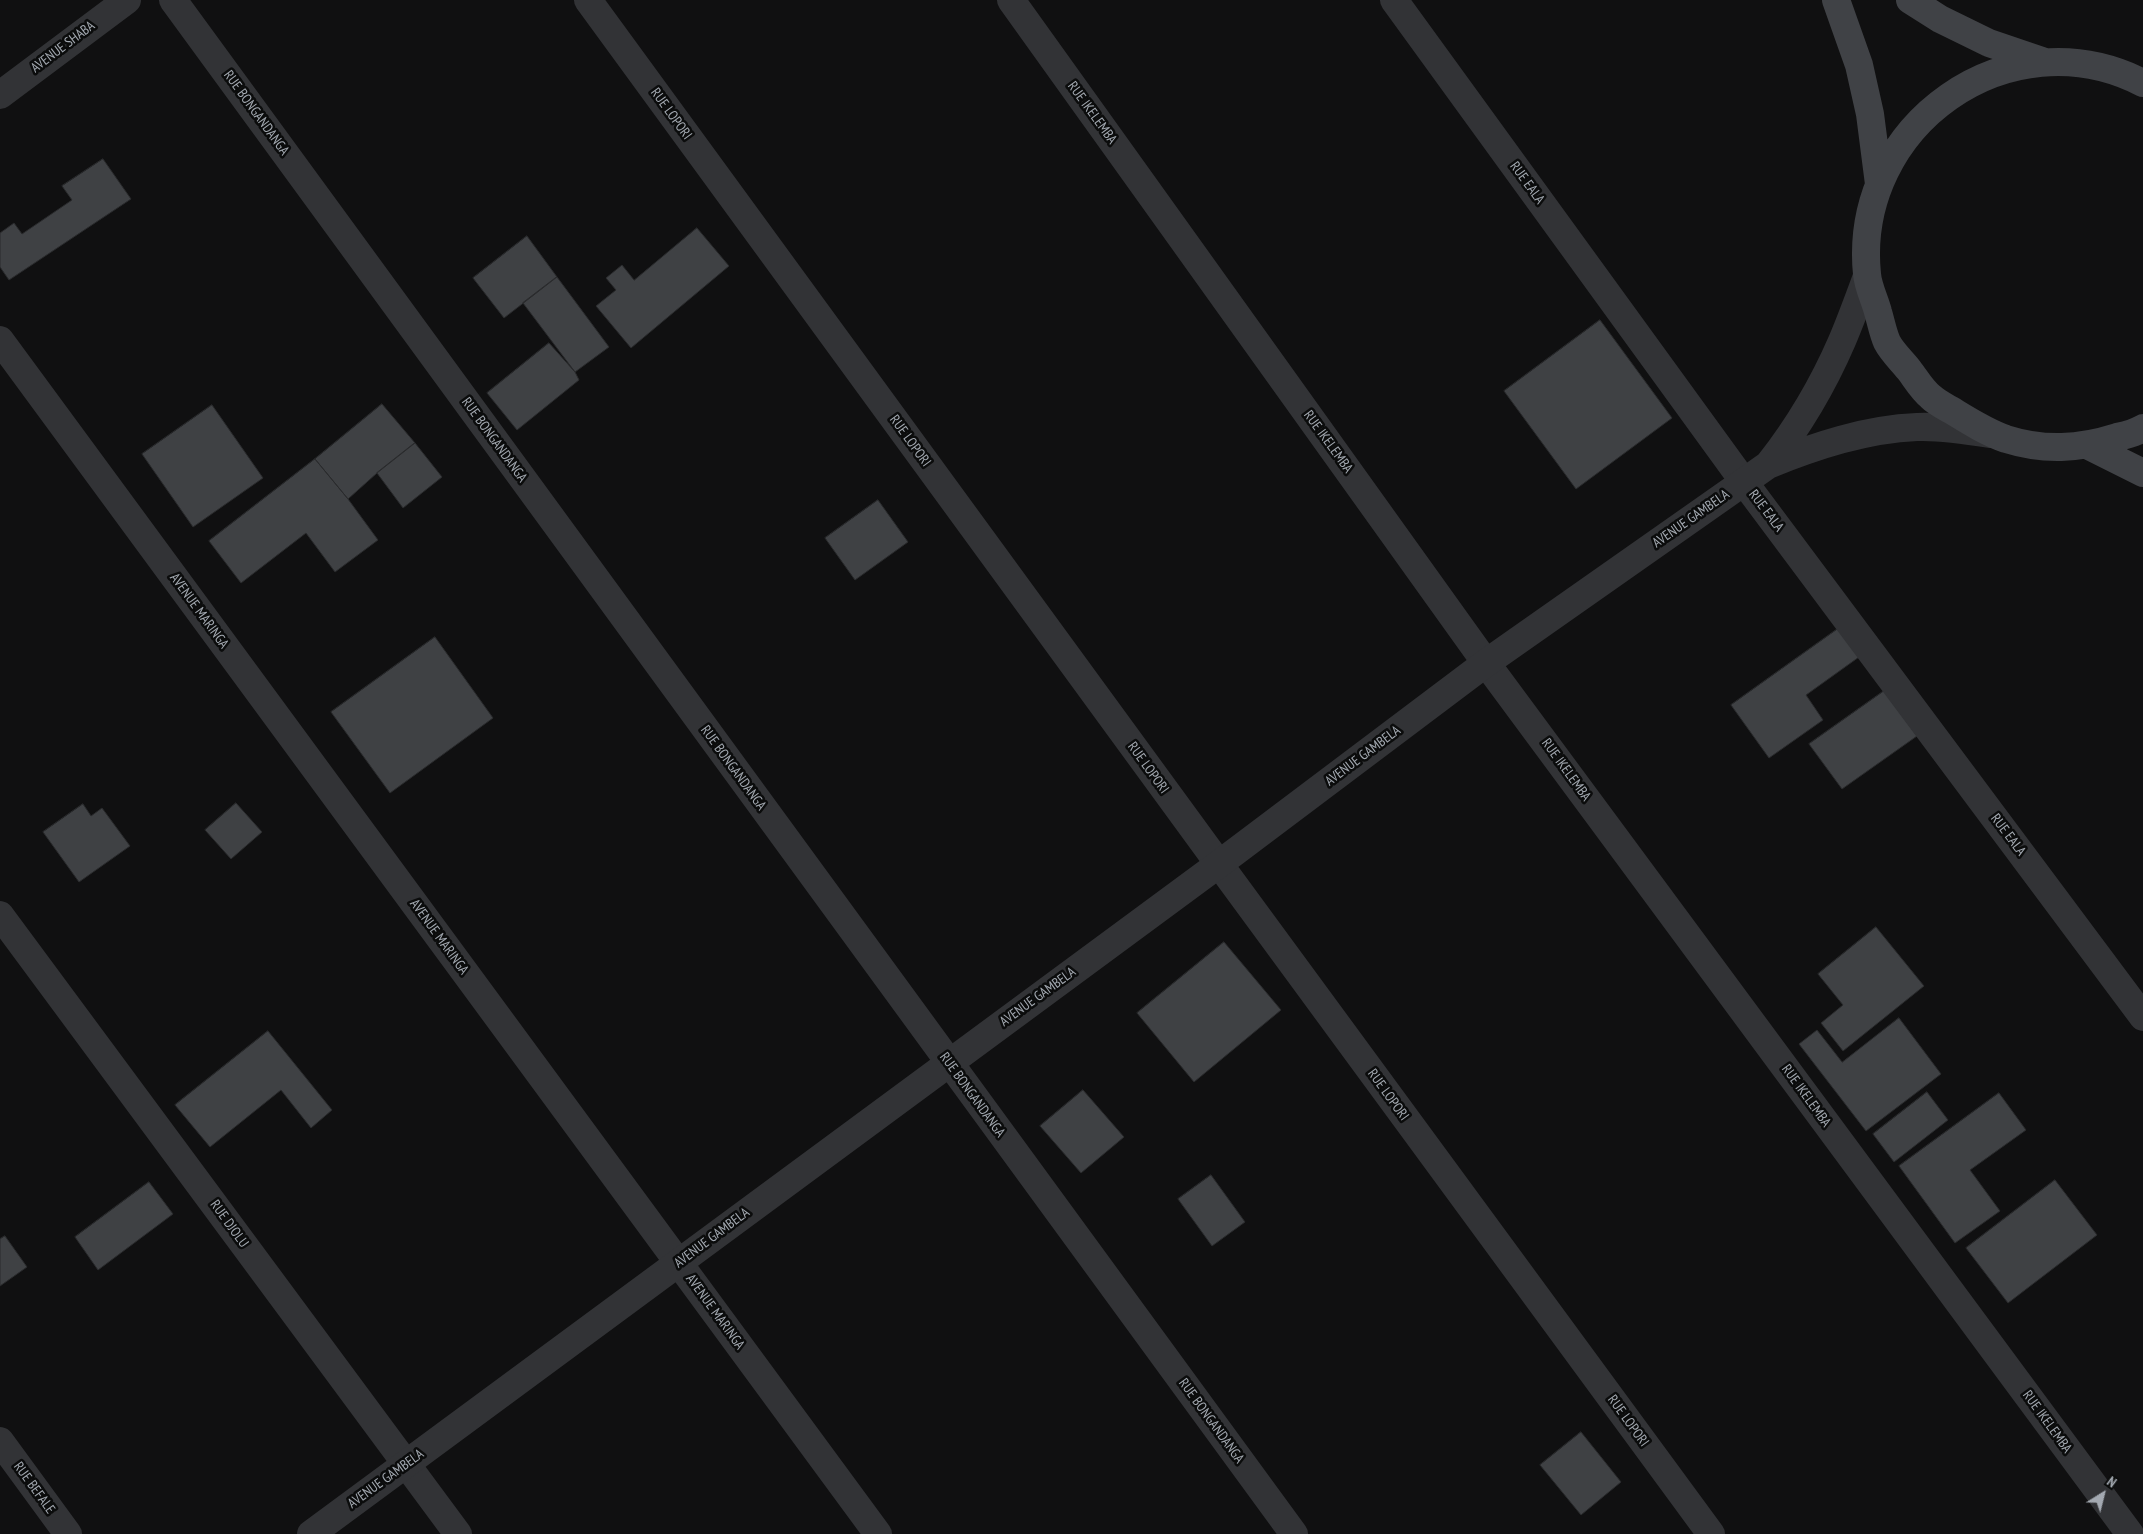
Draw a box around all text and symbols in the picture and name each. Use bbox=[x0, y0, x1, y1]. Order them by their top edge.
street label: AVENUE SHABA bbox=[28, 18, 98, 76]
street label: RUE BONGANDANGA bbox=[220, 67, 292, 159]
street label: RUE IKELEMBA bbox=[1064, 78, 1120, 148]
street label: RUE LOPORI bbox=[647, 85, 695, 143]
street label: RUE EALA bbox=[1506, 159, 1548, 207]
street label: RUE BONGANDANGA bbox=[458, 394, 530, 486]
street label: RUE IKELEMBA bbox=[1300, 407, 1356, 477]
street label: RUE LOPORI bbox=[886, 412, 934, 470]
street label: AVENUE GAMBELA bbox=[1649, 486, 1733, 552]
street label: RUE EALA bbox=[1745, 487, 1787, 535]
street label: AVENUE MARINGA bbox=[166, 570, 232, 652]
street label: RUE BONGANDANGA bbox=[697, 722, 769, 814]
street label: AVENUE GAMBELA bbox=[1322, 722, 1404, 790]
street label: RUE IKELEMBA bbox=[1538, 735, 1594, 805]
street label: RUE LOPORI bbox=[1124, 739, 1172, 797]
street label: RUE EALA bbox=[1987, 811, 2029, 859]
street label: AVENUE MARINGA bbox=[406, 896, 472, 978]
street label: AVENUE GAMBELA bbox=[997, 964, 1079, 1030]
street label: RUE BONGANDANGA bbox=[936, 1049, 1008, 1141]
street label: RUE IKELEMBA bbox=[1778, 1061, 1834, 1131]
street label: RUE LOPORI bbox=[1364, 1066, 1412, 1124]
street label: RUE DJOLU bbox=[206, 1197, 252, 1251]
street label: AVENUE GAMBELA bbox=[671, 1204, 753, 1272]
street label: AVENUE MARINGA bbox=[682, 1271, 748, 1353]
street label: RUE BONGANDANGA bbox=[1175, 1375, 1247, 1467]
street label: RUE IKELEMBA bbox=[2019, 1387, 2075, 1457]
street label: RUE LOPORI bbox=[1604, 1392, 1652, 1450]
street label: AVENUE GAMBELA bbox=[345, 1446, 427, 1512]
street label: RUE BEFALE bbox=[10, 1459, 58, 1517]
north arrow bbox=[2078, 1469, 2128, 1519]
text: N bbox=[2103, 1472, 2120, 1491]

